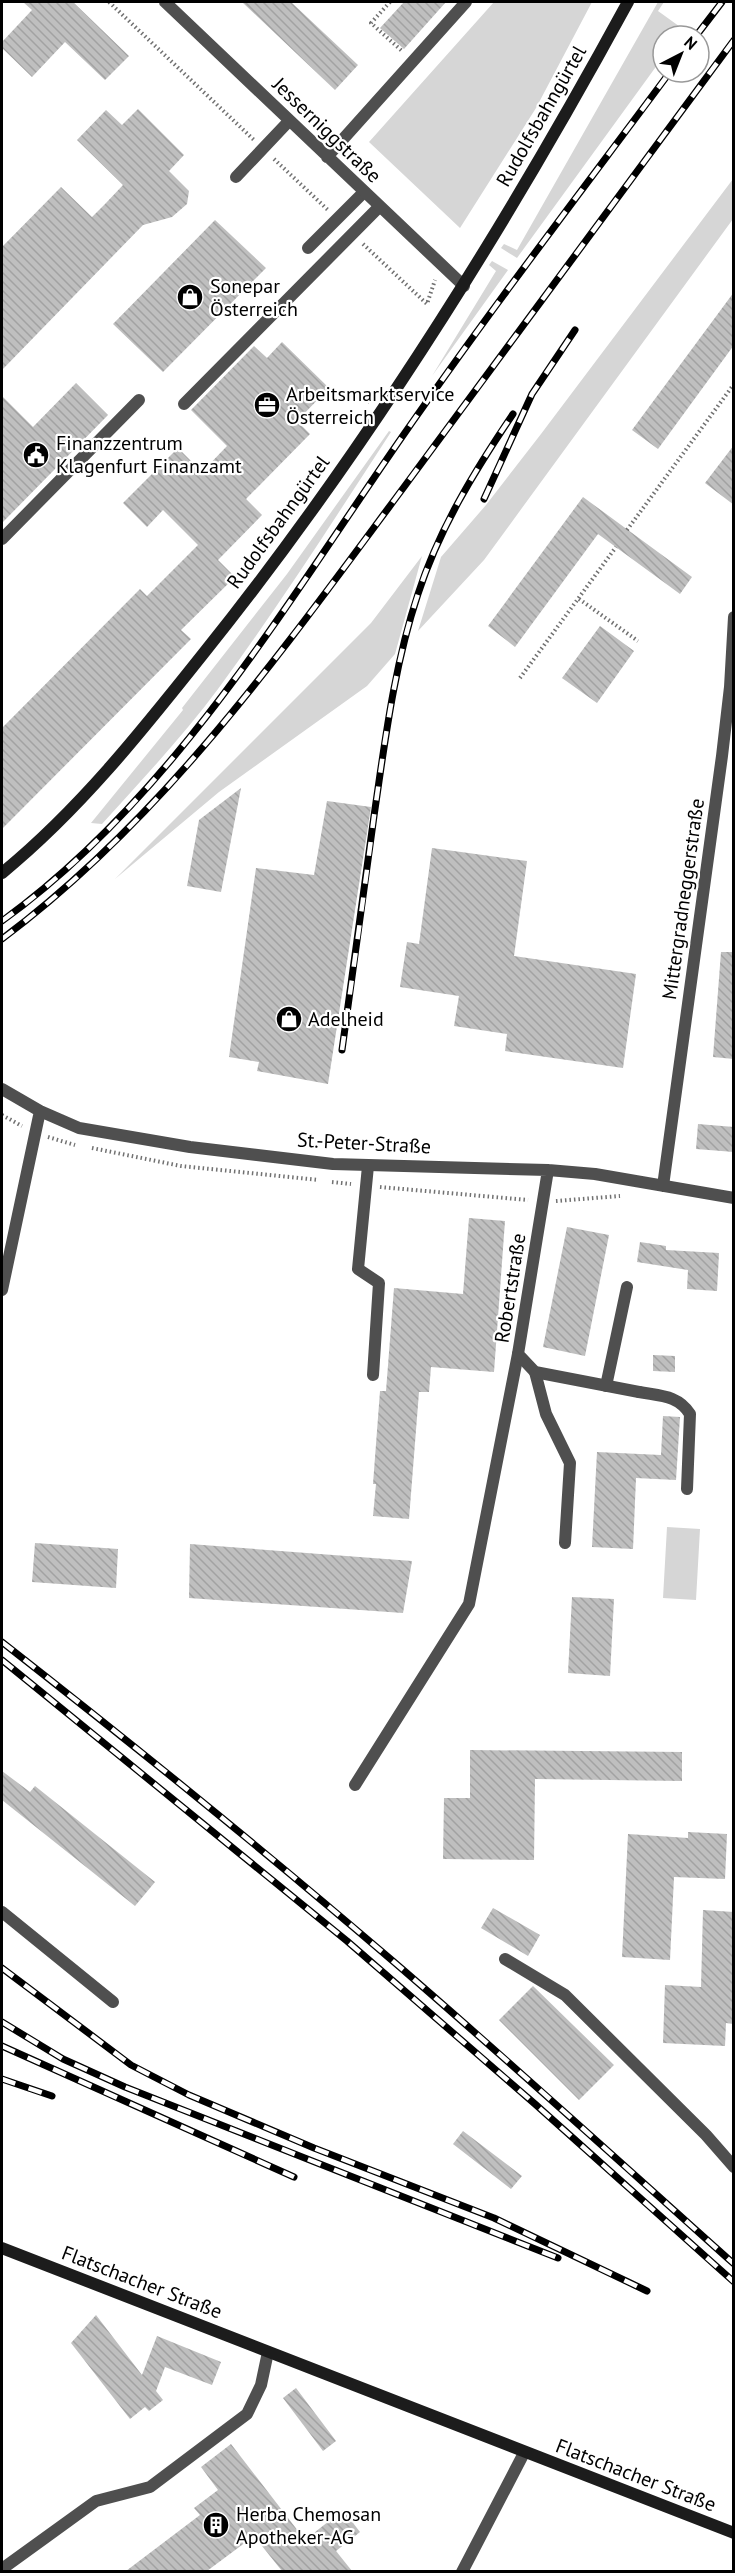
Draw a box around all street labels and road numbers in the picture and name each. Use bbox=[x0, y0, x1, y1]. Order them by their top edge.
street label: Rudolfsbahngürtel bbox=[490, 41, 592, 191]
street label: Jesserniggstraße bbox=[266, 71, 387, 188]
street label: Rudolfsbahngürtel bbox=[221, 450, 335, 594]
street label: Mittergradneggerstraße bbox=[656, 797, 710, 1001]
street label: St.-Peter-Straße bbox=[296, 1127, 432, 1159]
street label: Robertstraße bbox=[488, 1231, 532, 1345]
street label: Flatschacher Straße bbox=[58, 2239, 226, 2325]
street label: Flatschacher Straße bbox=[552, 2432, 720, 2518]

